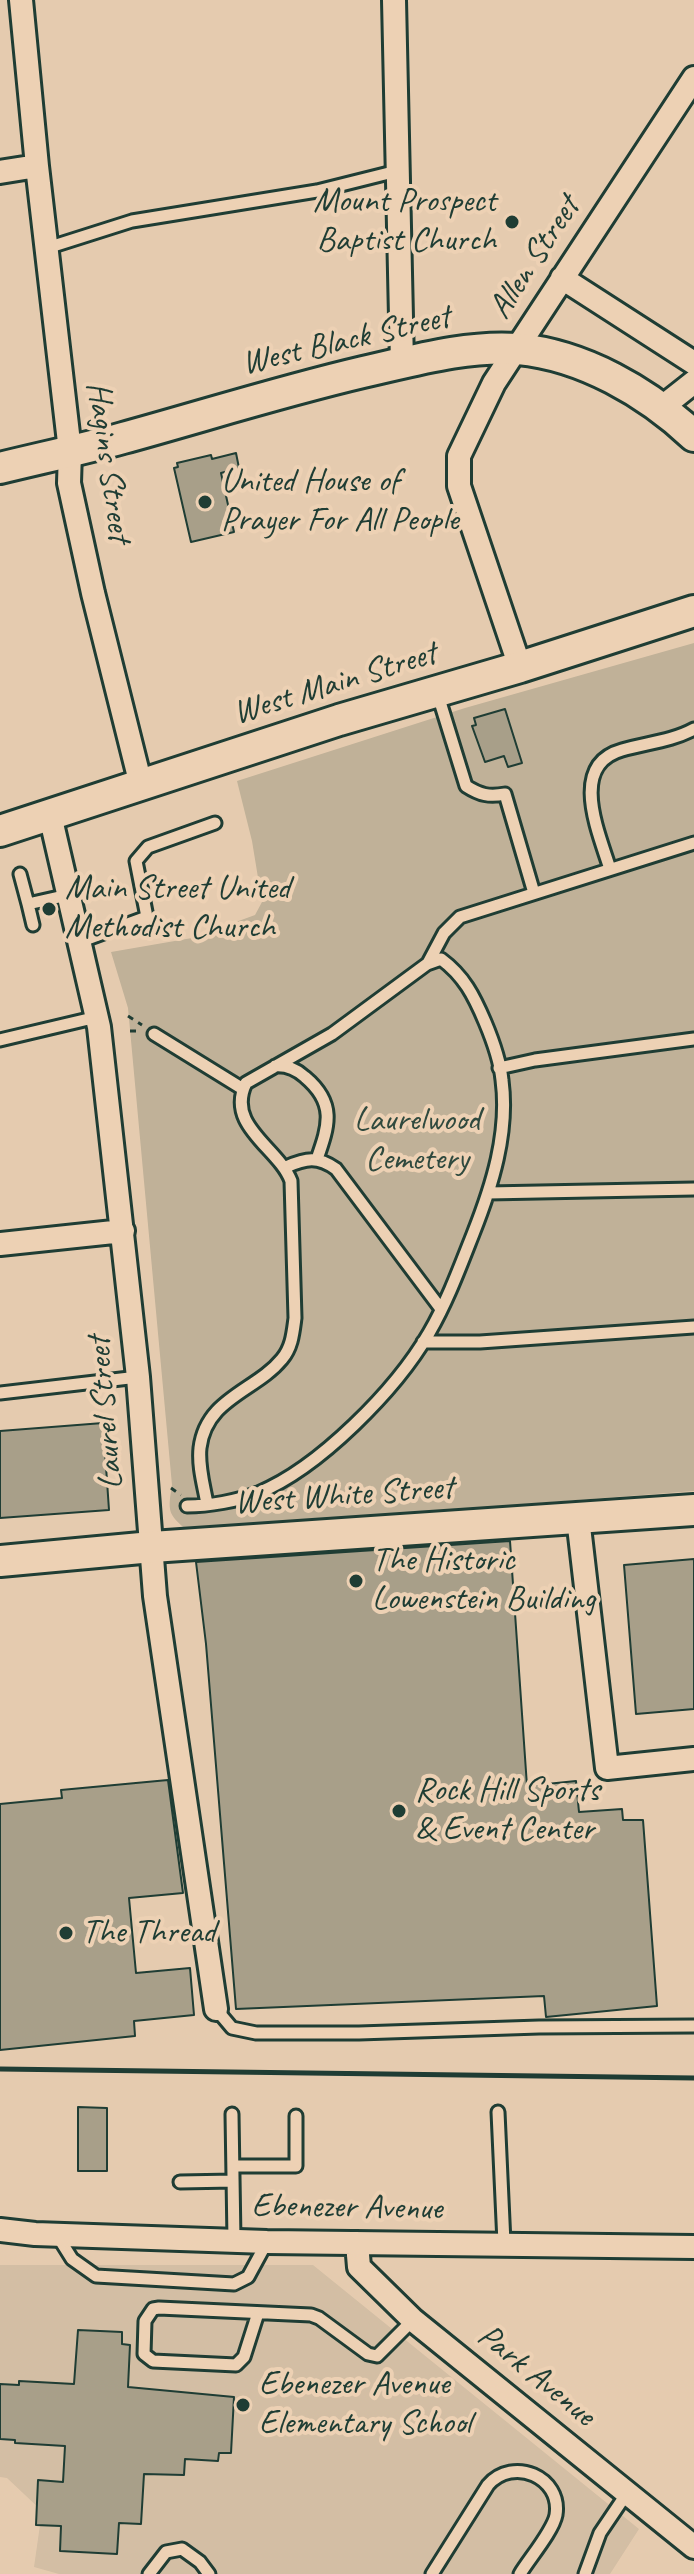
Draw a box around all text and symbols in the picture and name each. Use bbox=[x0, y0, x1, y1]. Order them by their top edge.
place label: Mount Prospect Baptist Church bbox=[313, 182, 496, 262]
street label: Allen Street bbox=[481, 189, 589, 327]
marker: Mount Prospect Baptist Church bbox=[503, 213, 521, 231]
street label: West Black Street bbox=[238, 297, 454, 385]
street label: Hagins Street bbox=[77, 379, 139, 545]
place label: United House of Prayer For All People bbox=[221, 462, 459, 542]
marker: United House of Prayer For All People bbox=[196, 493, 214, 511]
street label: West Main Street bbox=[229, 634, 441, 734]
place label: Main Street United Methodist Church bbox=[65, 869, 290, 948]
marker: Main Street United Methodist Church bbox=[40, 900, 58, 918]
park label: Laurelwood Cemetery bbox=[354, 1101, 480, 1180]
street label: Laurel Street bbox=[79, 1335, 133, 1491]
street label: West White Street bbox=[233, 1468, 455, 1524]
place label: The Historic Lowenstein Building bbox=[372, 1541, 595, 1620]
marker: The Historic Lowenstein Building bbox=[347, 1572, 365, 1590]
place label: Rock Hill Sports & Event Center bbox=[415, 1771, 600, 1850]
marker: Rock Hill Sports & Event Center bbox=[390, 1802, 408, 1820]
place label: The Thread bbox=[82, 1913, 216, 1953]
marker: The Thread bbox=[57, 1924, 75, 1942]
street label: Ebenezer Avenue bbox=[251, 2186, 443, 2230]
street label: Park Avenue bbox=[469, 2316, 603, 2436]
place label: Ebenezer Avenue Elementary School bbox=[259, 2365, 471, 2444]
marker: Ebenezer Avenue Elementary School bbox=[234, 2396, 252, 2414]

